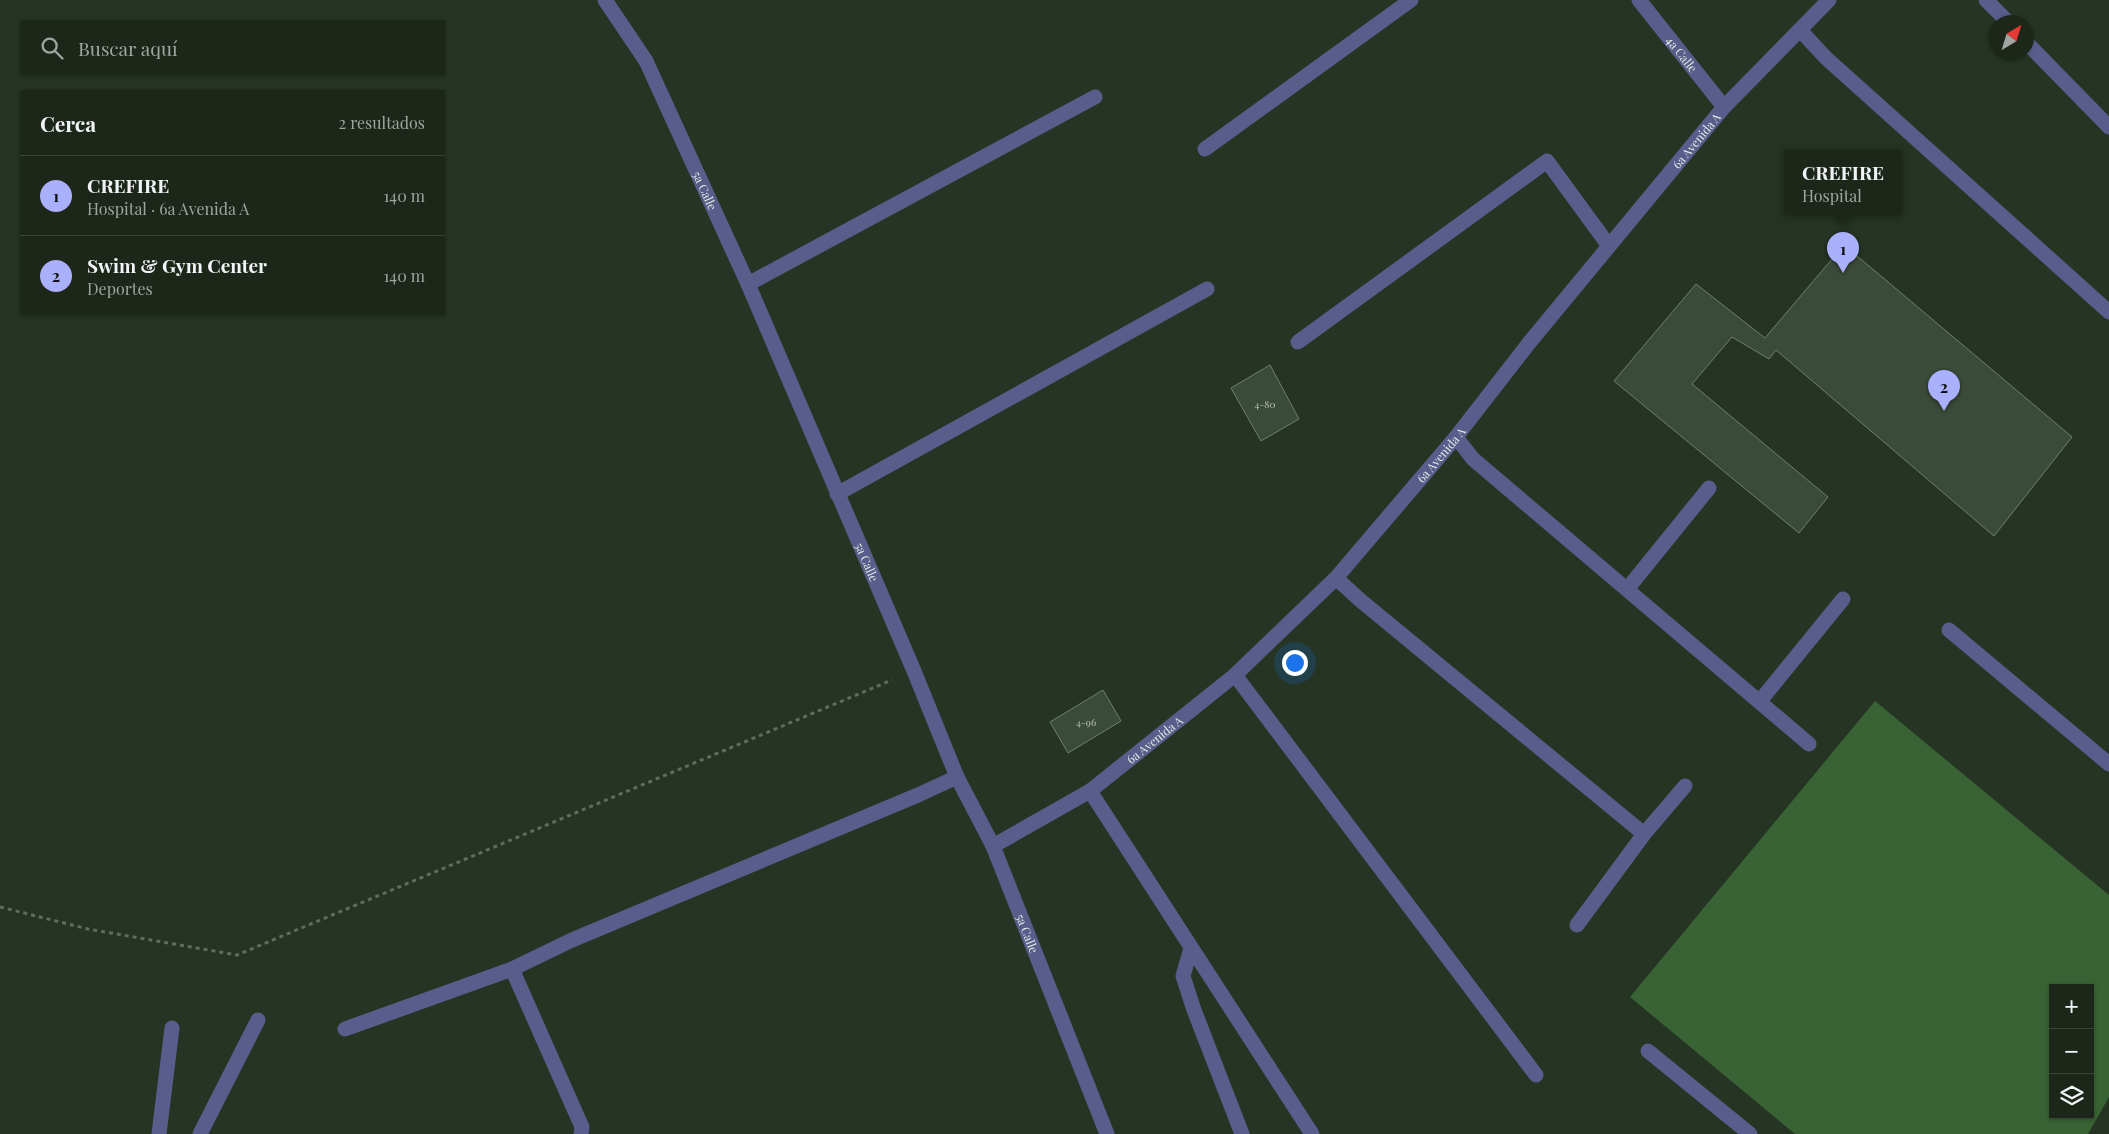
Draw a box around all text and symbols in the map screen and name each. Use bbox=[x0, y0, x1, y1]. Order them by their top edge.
north arrow bbox=[1989, 15, 2034, 60]
search box bbox=[20, 20, 445, 75]
street label: 4a Calle bbox=[1663, 33, 1701, 75]
icon: search bbox=[38, 34, 66, 62]
text: Buscar aquí bbox=[78, 35, 178, 61]
text: Cerca bbox=[40, 109, 96, 137]
street label: 6a Avenida A bbox=[1669, 109, 1724, 172]
text: 2 resultados bbox=[339, 112, 425, 133]
popup bbox=[1784, 150, 1902, 215]
text: CREFIRE bbox=[1802, 159, 1884, 185]
street label: 5a Calle bbox=[689, 169, 721, 213]
text: CREFIRE bbox=[87, 172, 169, 198]
text: 1 bbox=[53, 185, 59, 206]
text: 140 m bbox=[383, 185, 425, 206]
text: Hospital bbox=[1802, 185, 1862, 206]
text: Hospital · 6a Avenida A bbox=[87, 198, 249, 219]
pin: 1 bbox=[1827, 232, 1859, 273]
text: Swim & Gym Center bbox=[87, 252, 267, 278]
text: 2 bbox=[52, 265, 60, 286]
text: 140 m bbox=[383, 265, 425, 286]
text: Deportes bbox=[87, 278, 153, 299]
pin: 2 bbox=[1928, 370, 1960, 411]
house number: 4-80 bbox=[1254, 397, 1276, 411]
street label: 6a Avenida A bbox=[1413, 423, 1469, 486]
street label: 5a Calle bbox=[852, 540, 883, 584]
your location bbox=[1282, 650, 1308, 676]
street label: 6a Avenida A bbox=[1123, 712, 1186, 767]
house number: 4-96 bbox=[1076, 715, 1096, 729]
street label: 5a Calle bbox=[1013, 911, 1043, 955]
map controls bbox=[2049, 984, 2094, 1119]
button: + bbox=[2049, 984, 2094, 1029]
button: − bbox=[2049, 1029, 2094, 1074]
button: layers bbox=[2049, 1074, 2094, 1119]

